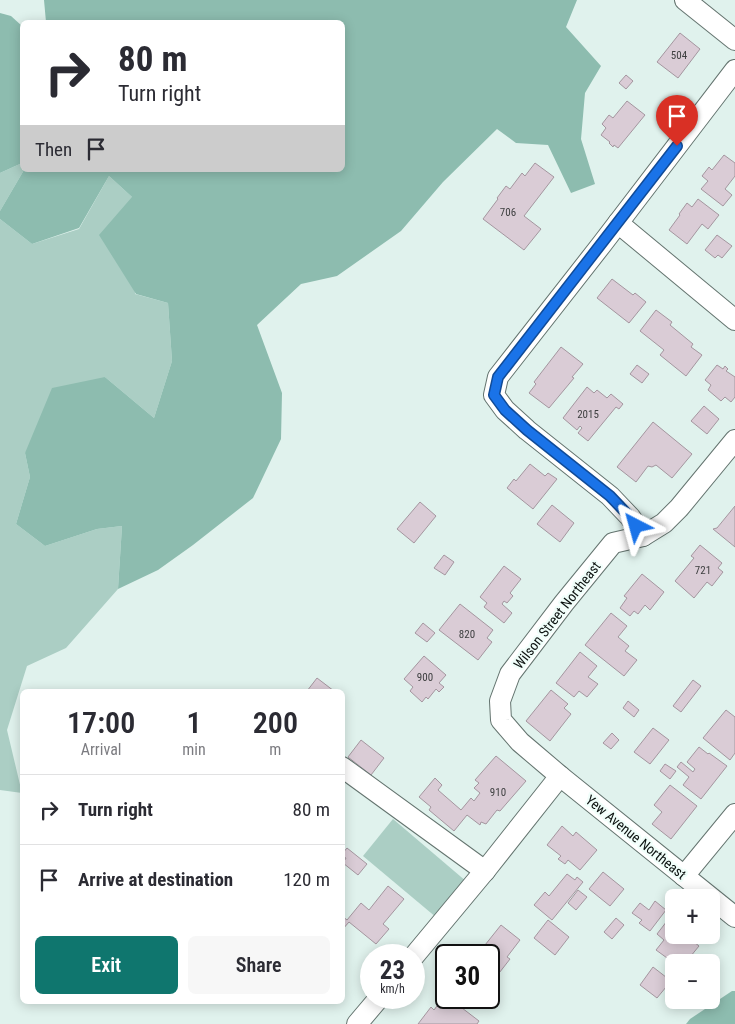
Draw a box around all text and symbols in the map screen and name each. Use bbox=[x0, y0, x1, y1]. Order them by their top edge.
text: 80 m bbox=[118, 39, 187, 80]
icon: right bbox=[35, 40, 100, 105]
house number: 504 bbox=[671, 49, 688, 62]
text: Turn right bbox=[118, 81, 201, 106]
pin bbox=[656, 95, 698, 146]
icon: arrive bbox=[663, 102, 691, 130]
icon: arrive bbox=[82, 135, 110, 163]
text: Then bbox=[35, 138, 72, 161]
house number: 706 bbox=[500, 206, 516, 219]
house number: 2015 bbox=[577, 408, 599, 421]
position arrow bbox=[609, 499, 661, 551]
street label: Wilson Street Northeast bbox=[510, 558, 604, 672]
house number: 721 bbox=[695, 564, 711, 577]
house number: 820 bbox=[459, 628, 475, 641]
house number: 900 bbox=[417, 671, 433, 684]
text: 17:00 bbox=[67, 705, 135, 740]
text: 1 bbox=[186, 705, 202, 740]
text: 200 bbox=[253, 705, 298, 740]
text: Arrival bbox=[81, 740, 121, 759]
text: min bbox=[182, 740, 206, 759]
text: m bbox=[269, 740, 281, 759]
house number: 910 bbox=[490, 786, 506, 799]
street label: Yew Avenue Northeast bbox=[583, 792, 689, 882]
icon: right bbox=[35, 796, 63, 824]
text: Turn right bbox=[78, 798, 153, 821]
text: 80 m bbox=[293, 798, 330, 821]
icon: arrive bbox=[35, 866, 63, 894]
text: Arrive at destination bbox=[78, 868, 233, 891]
text: 120 m bbox=[283, 868, 330, 891]
map controls bbox=[665, 889, 720, 1009]
button: + bbox=[665, 889, 720, 944]
button: Exit bbox=[35, 936, 178, 994]
button: Share bbox=[188, 936, 330, 994]
speed limit sign: 30 bbox=[435, 944, 500, 1009]
button: − bbox=[665, 954, 720, 1009]
text: 23 bbox=[380, 956, 405, 985]
text: km/h bbox=[380, 982, 405, 996]

